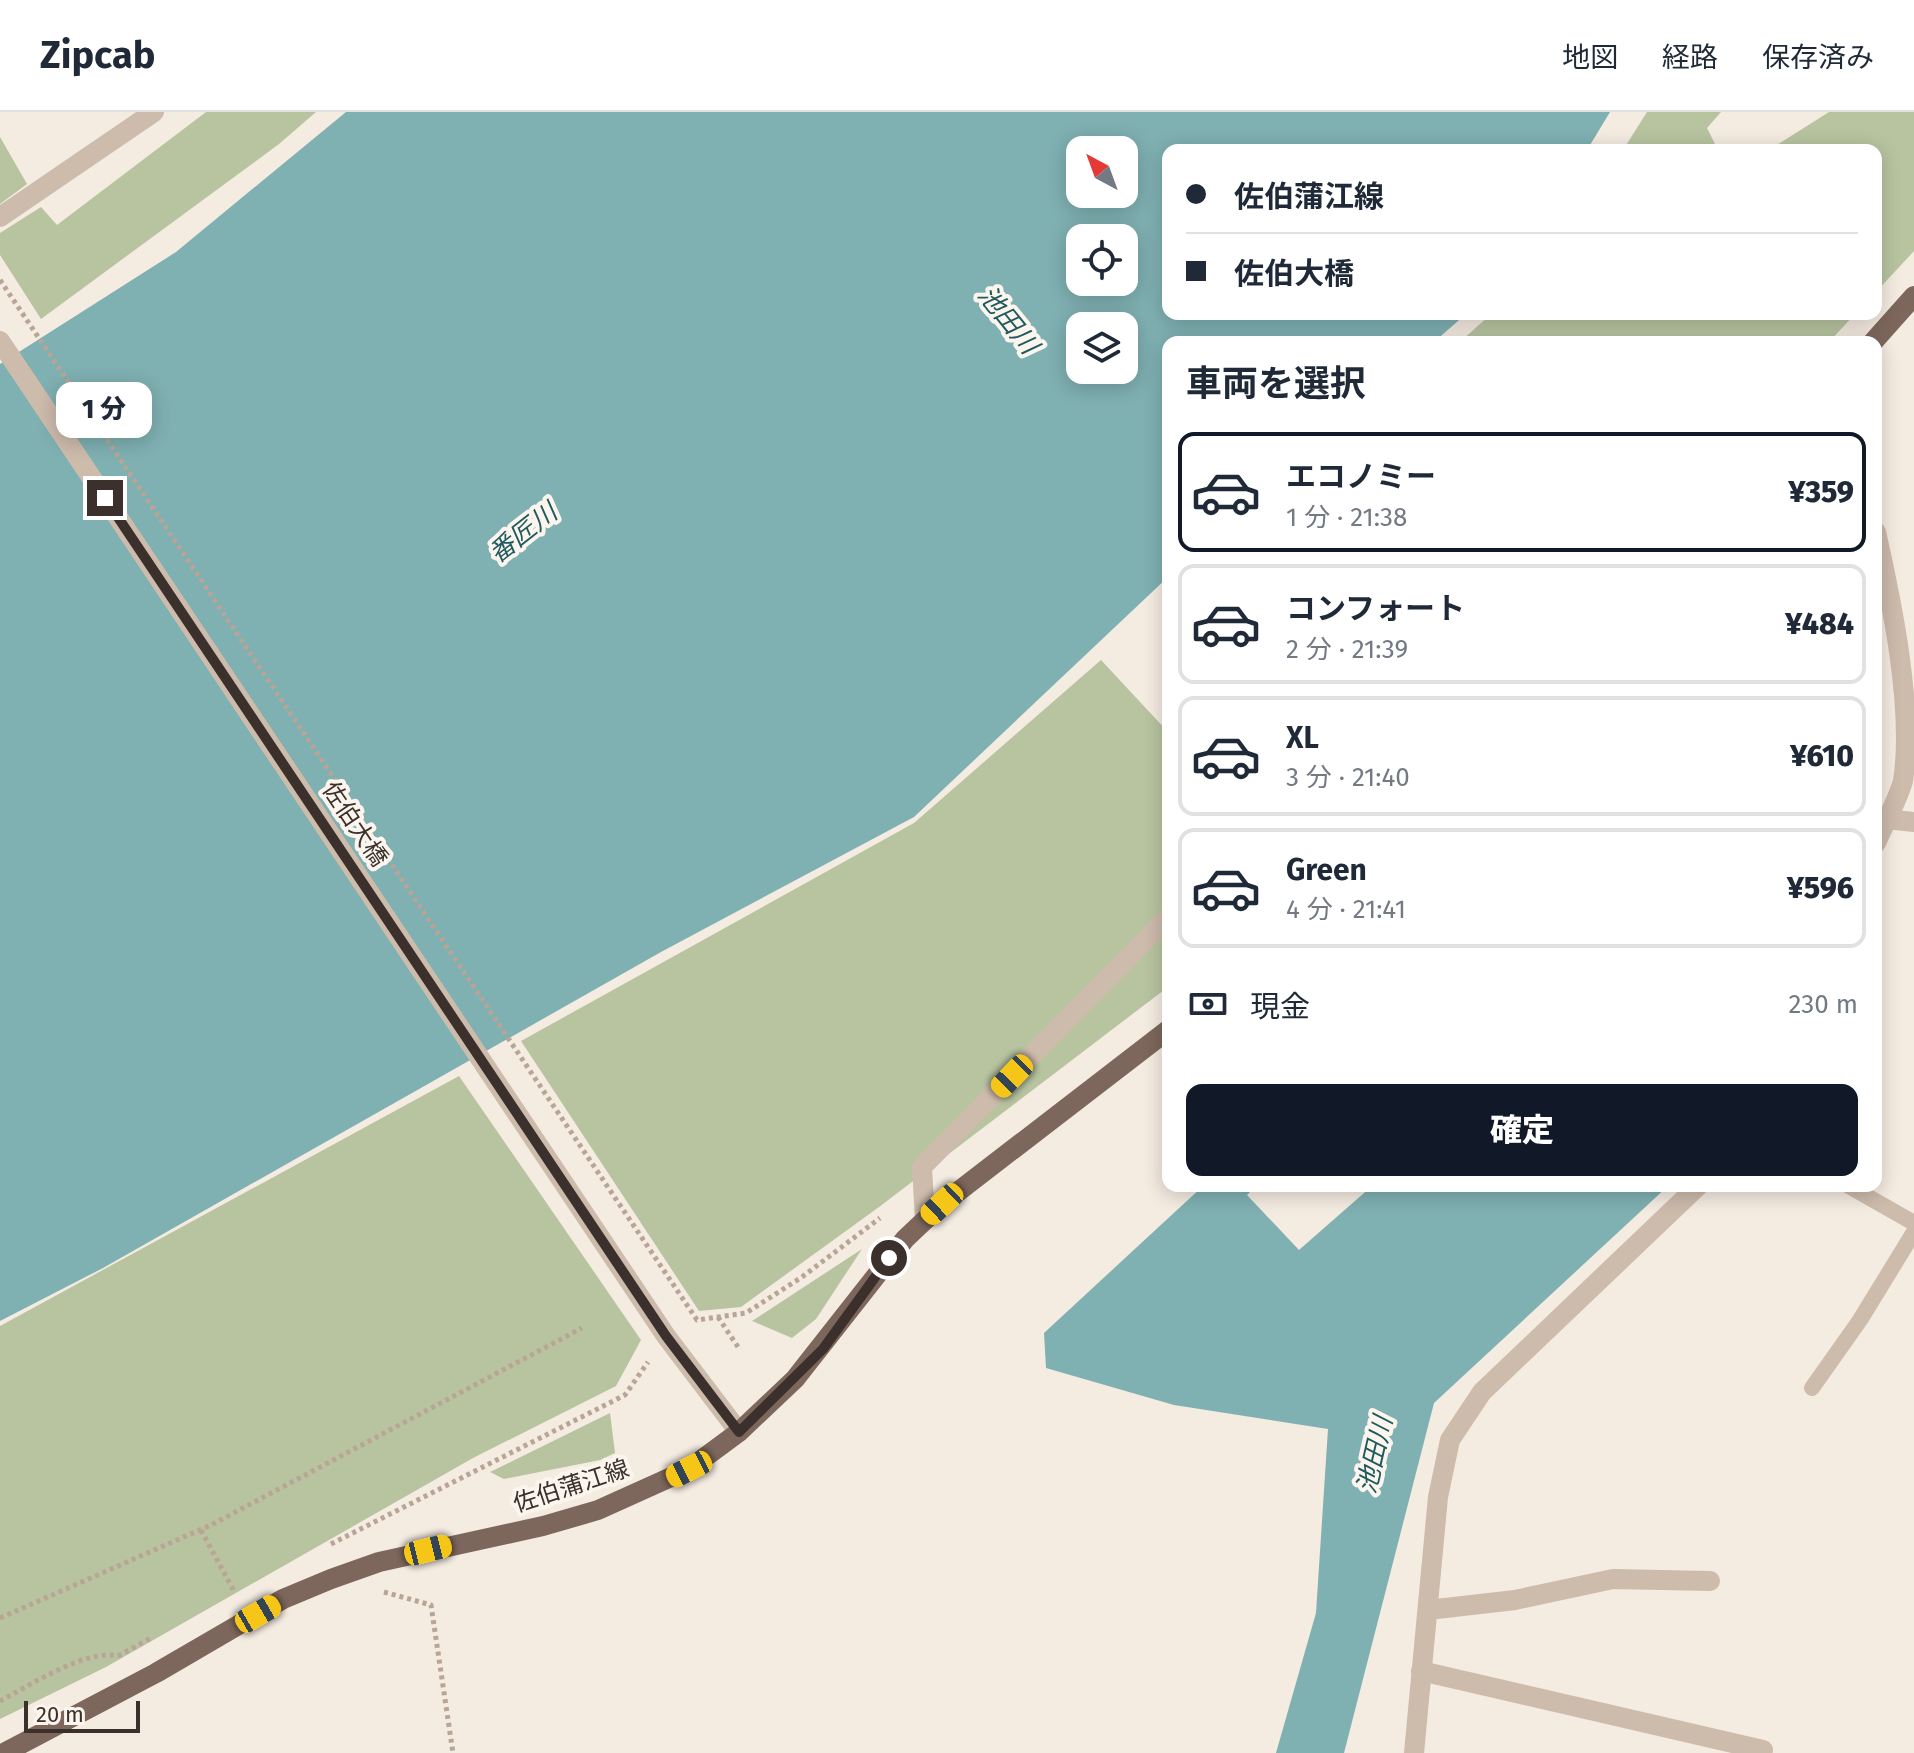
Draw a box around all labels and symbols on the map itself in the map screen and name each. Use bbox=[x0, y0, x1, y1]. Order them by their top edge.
north arrow bbox=[1066, 136, 1138, 208]
water label: 池田川 bbox=[971, 280, 1046, 362]
callout: 1 分 bbox=[57, 382, 153, 438]
route end bbox=[87, 480, 123, 516]
water label: 番匠川 bbox=[483, 495, 566, 569]
street label: 佐伯大橋 bbox=[317, 776, 393, 872]
car bbox=[987, 1050, 1037, 1102]
car bbox=[916, 1179, 968, 1229]
route start bbox=[871, 1240, 907, 1276]
water label: 池田川 bbox=[1351, 1411, 1400, 1496]
car bbox=[662, 1447, 716, 1491]
street label: 佐伯蒲江線 bbox=[510, 1454, 632, 1518]
car bbox=[402, 1533, 454, 1567]
car bbox=[231, 1592, 285, 1636]
scale bar bbox=[24, 1697, 140, 1733]

